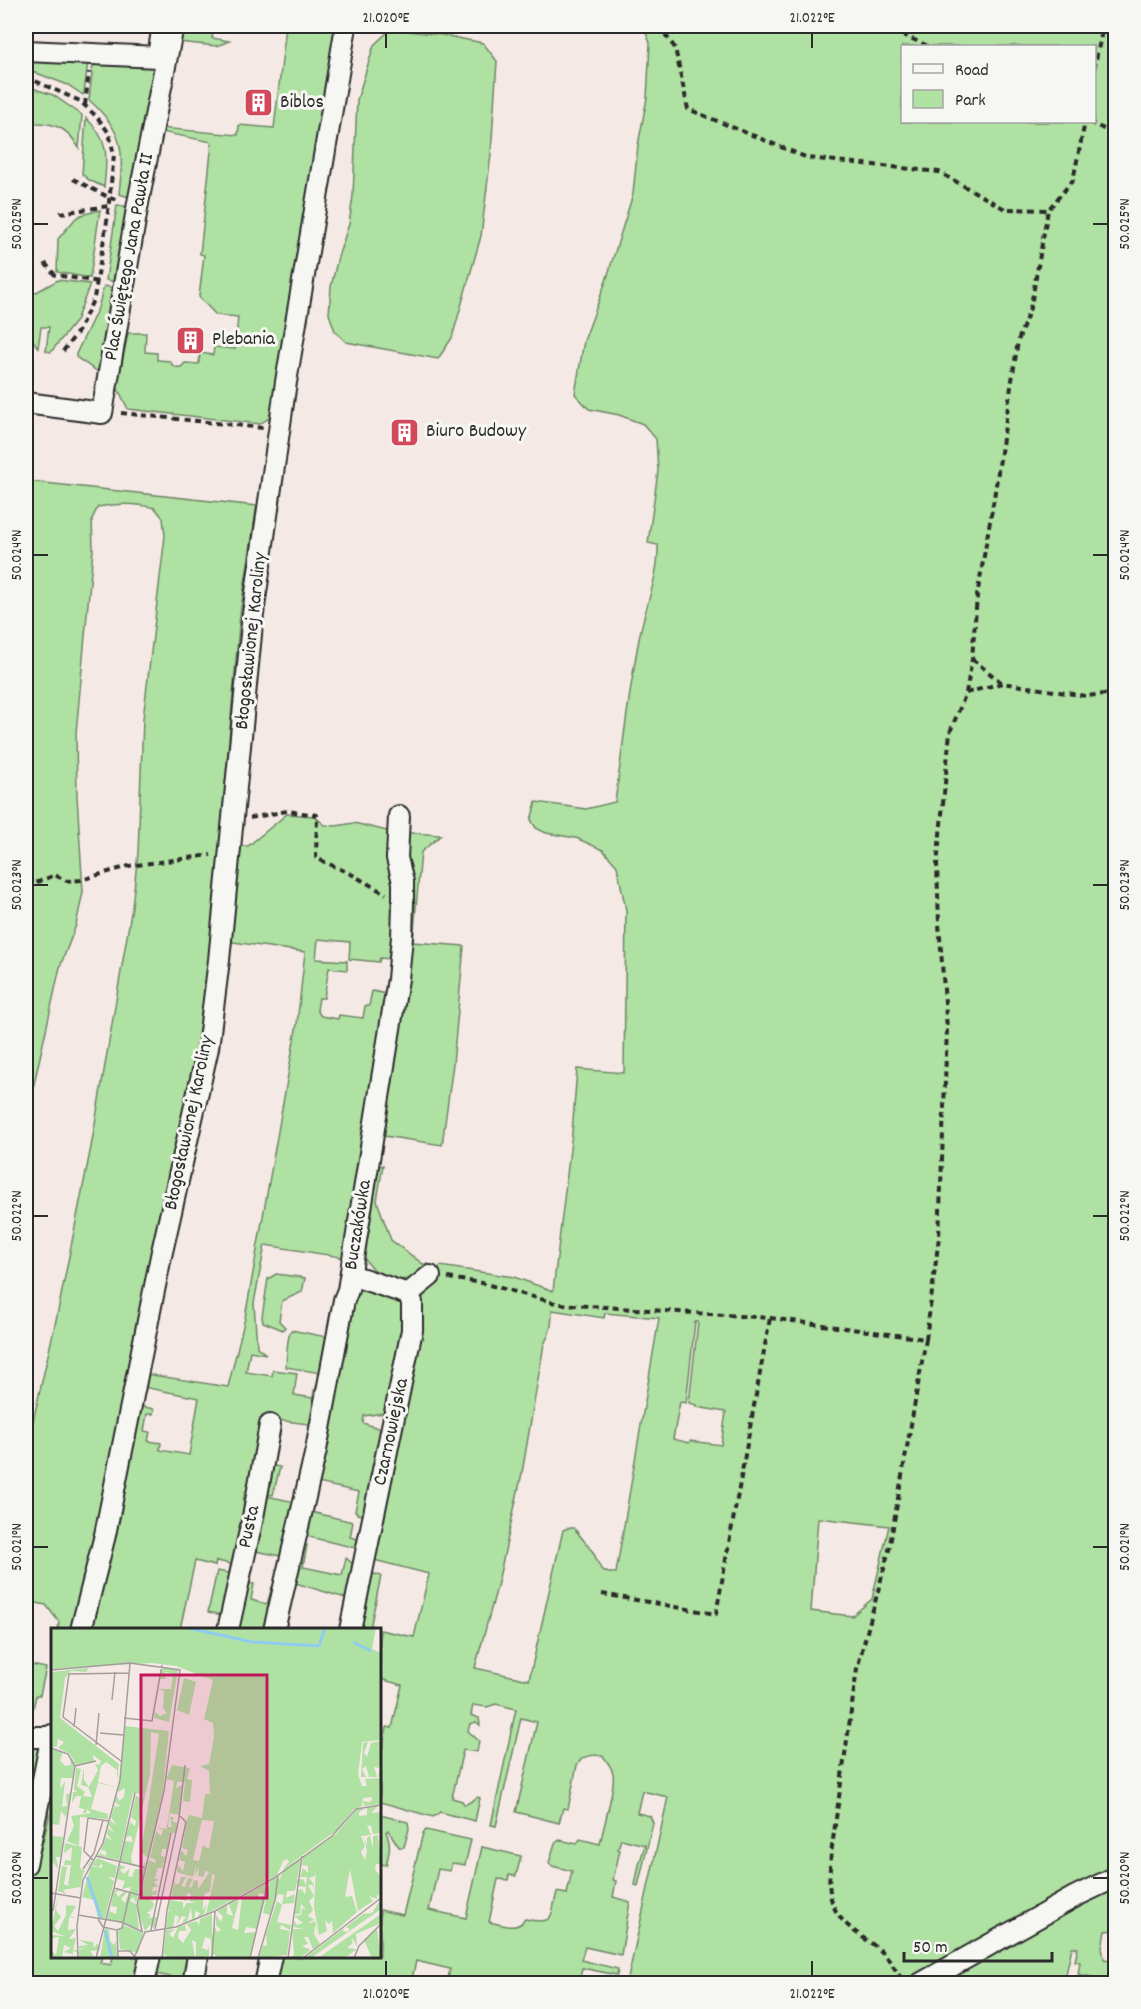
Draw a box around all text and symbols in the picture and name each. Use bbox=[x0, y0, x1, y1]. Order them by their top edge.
text: 21.020°E bbox=[363, 8, 410, 30]
text: 21.022°E bbox=[789, 8, 835, 30]
legend bbox=[901, 45, 1096, 123]
text: Road bbox=[955, 59, 989, 84]
building icon: Biblos bbox=[243, 87, 275, 119]
place label: Biblos bbox=[280, 89, 324, 117]
text: Park bbox=[955, 89, 986, 114]
street label: Plac Świętego Jana Pawła II bbox=[98, 151, 162, 363]
text: 50.025°N bbox=[7, 198, 29, 250]
text: 50.025°N bbox=[1115, 198, 1137, 250]
building icon: Plebania bbox=[175, 324, 207, 356]
place label: Plebania bbox=[212, 326, 276, 354]
building icon: Biuro Budowy bbox=[389, 416, 421, 448]
place label: Biuro Budowy bbox=[426, 418, 527, 446]
text: 50.024°N bbox=[7, 530, 29, 580]
text: 50.024°N bbox=[1115, 530, 1137, 580]
street label: Błogosławionej Karoliny bbox=[229, 550, 275, 731]
text: 50.023°N bbox=[7, 859, 29, 911]
text: 50.023°N bbox=[1115, 859, 1137, 911]
street label: Błogosławionej Karoliny bbox=[158, 1032, 222, 1213]
street label: Buczakówka bbox=[338, 1177, 380, 1272]
text: 50.022°N bbox=[7, 1190, 29, 1242]
text: 50.022°N bbox=[1115, 1190, 1137, 1242]
street label: Czarnowiejska bbox=[367, 1375, 417, 1488]
street label: Pusta bbox=[232, 1503, 268, 1551]
text: 50.021°N bbox=[7, 1523, 29, 1571]
text: 50.021°N bbox=[1115, 1523, 1137, 1571]
inset map bbox=[51, 1628, 381, 1958]
text: 50.020°N bbox=[7, 1852, 29, 1904]
text: 50.020°N bbox=[1115, 1852, 1137, 1904]
scale bar bbox=[904, 1925, 1052, 1963]
text: 50 m bbox=[913, 1936, 948, 1961]
text: 21.020°E bbox=[363, 1984, 410, 2006]
text: 21.022°E bbox=[789, 1984, 835, 2006]

